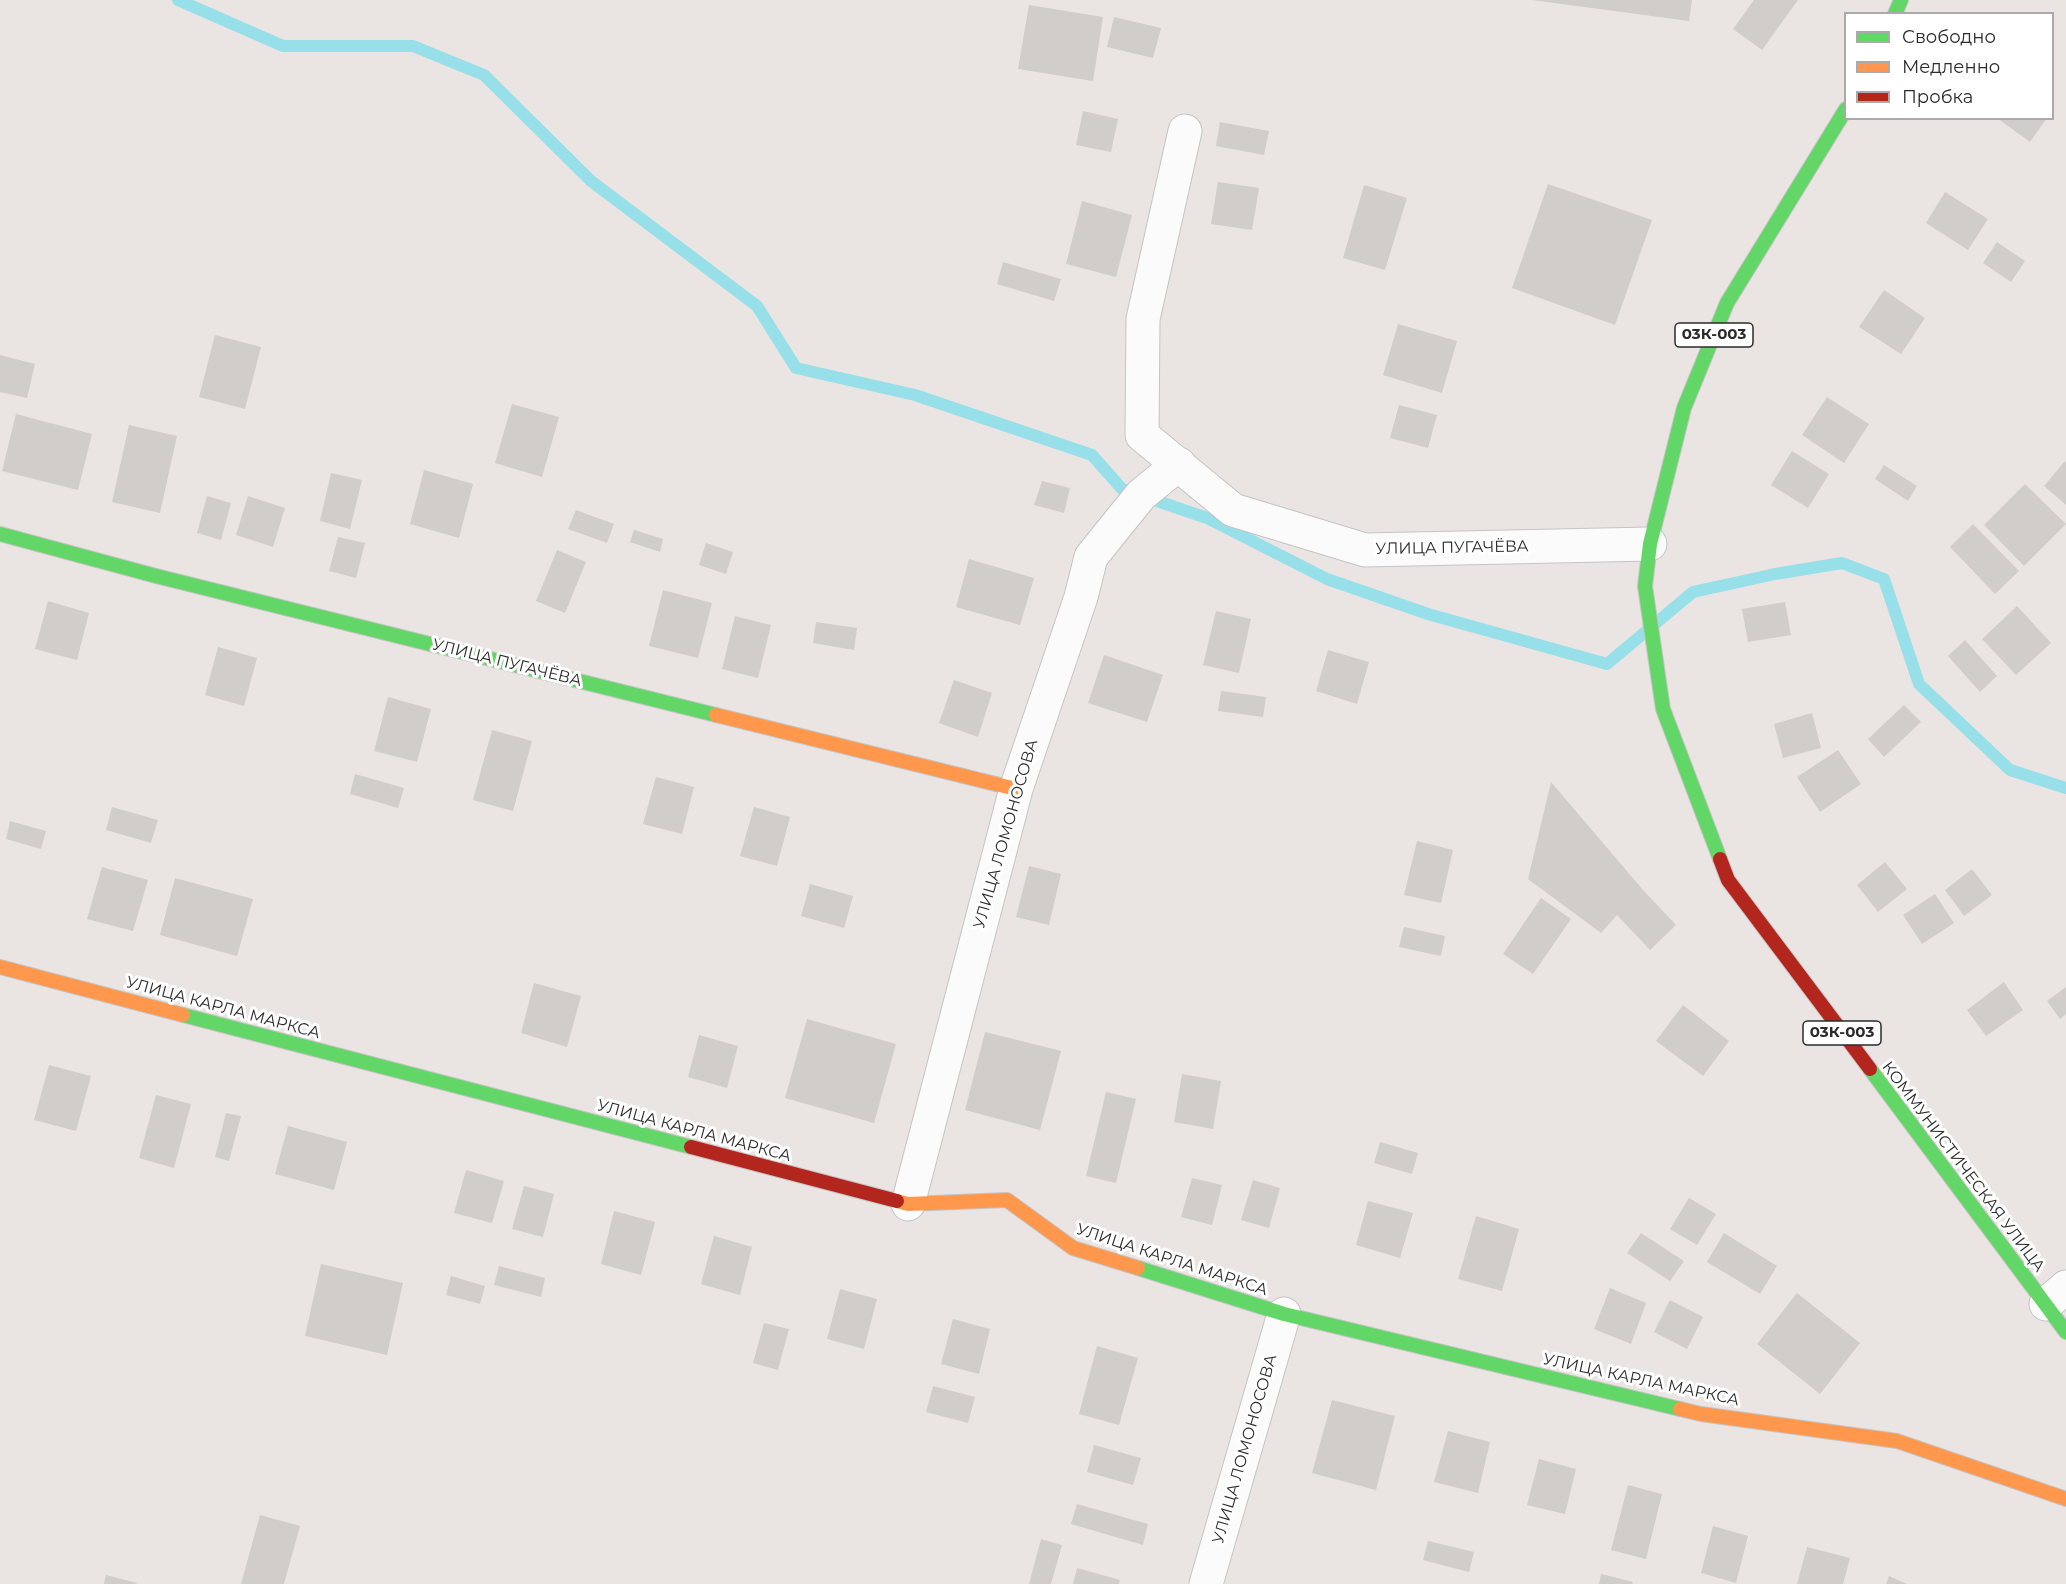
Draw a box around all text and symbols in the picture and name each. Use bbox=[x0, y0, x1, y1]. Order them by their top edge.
legend bbox=[1844, 12, 2054, 120]
text: Свободно bbox=[1902, 26, 1996, 48]
text: Медленно bbox=[1902, 56, 2000, 78]
text: Пробка bbox=[1902, 86, 1973, 108]
road number: 03К-003 bbox=[1675, 323, 1753, 347]
street label: УЛИЦА ПУГАЧЁВА bbox=[1375, 537, 1529, 559]
street label: УЛИЦА ПУГАЧЁВА bbox=[430, 635, 584, 691]
street label: УЛИЦА ЛОМОНОСОВА bbox=[970, 737, 1042, 931]
street label: УЛИЦА КАРЛА МАРКСА bbox=[124, 973, 322, 1043]
road number: 03К-003 bbox=[1803, 1021, 1881, 1045]
street label: КОММУНИСТИЧЕСКАЯ УЛИЦА bbox=[1878, 1058, 2048, 1276]
street label: УЛИЦА КАРЛА МАРКСА bbox=[595, 1096, 793, 1166]
street label: УЛИЦА КАРЛА МАРКСА bbox=[1074, 1220, 1270, 1300]
street label: УЛИЦА КАРЛА МАРКСА bbox=[1541, 1350, 1741, 1410]
street label: УЛИЦА ЛОМОНОСОВА bbox=[1209, 1352, 1281, 1546]

